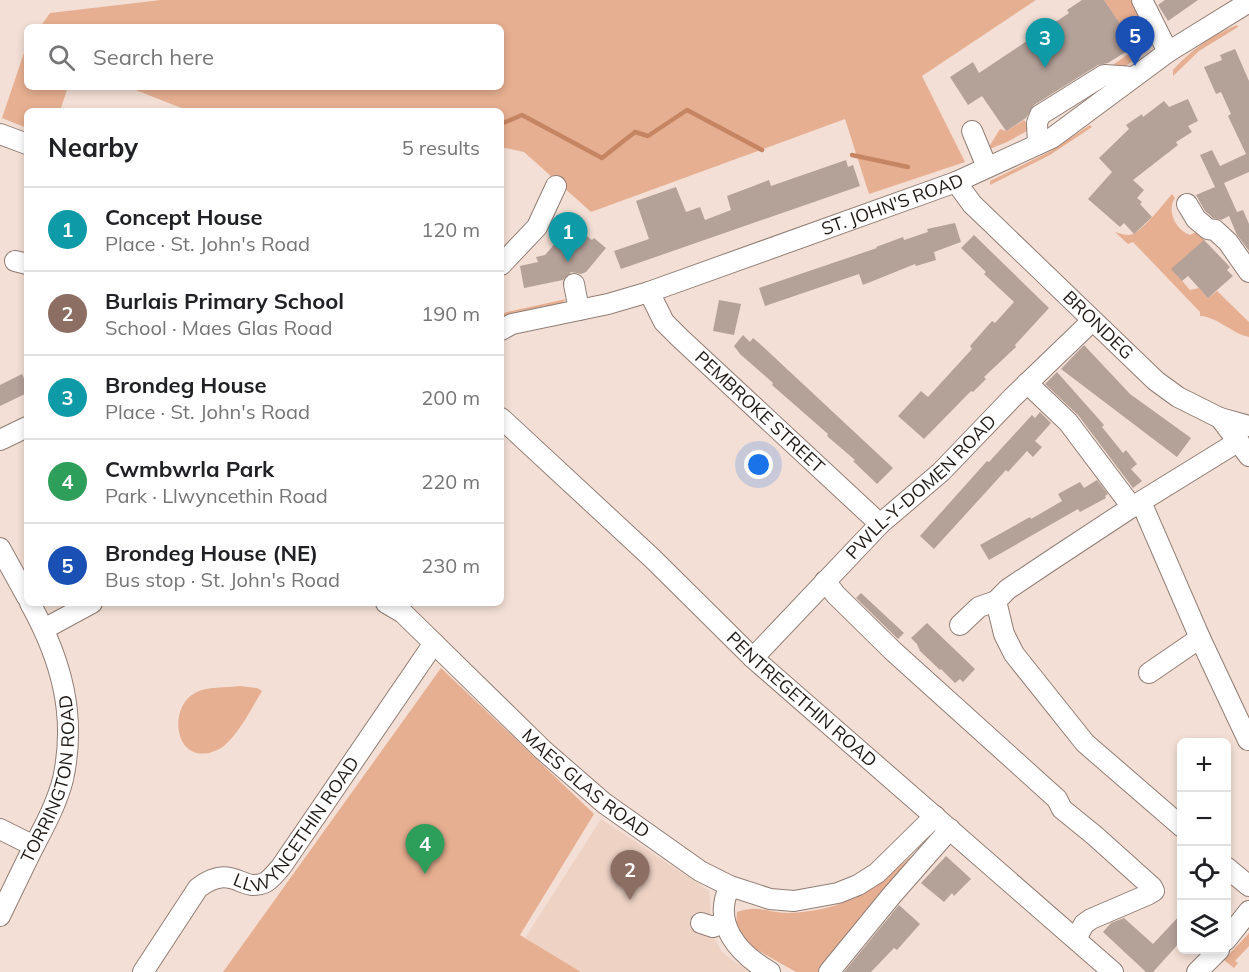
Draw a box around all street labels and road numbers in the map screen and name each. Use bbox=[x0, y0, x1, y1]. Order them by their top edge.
street label: ST. JOHN'S ROAD bbox=[818, 168, 967, 240]
street label: BRONDEG bbox=[1058, 286, 1138, 364]
street label: PEMBROKE STREET bbox=[690, 346, 830, 478]
street label: PWLL-Y-DOMEN ROAD bbox=[841, 410, 1001, 564]
street label: PENTREGETHIN ROAD bbox=[722, 626, 882, 772]
street label: TORRINGTON ROAD bbox=[15, 693, 79, 867]
street label: MAES GLAS ROAD bbox=[517, 724, 654, 843]
street label: LLWYNCETHIN ROAD bbox=[230, 752, 364, 898]

